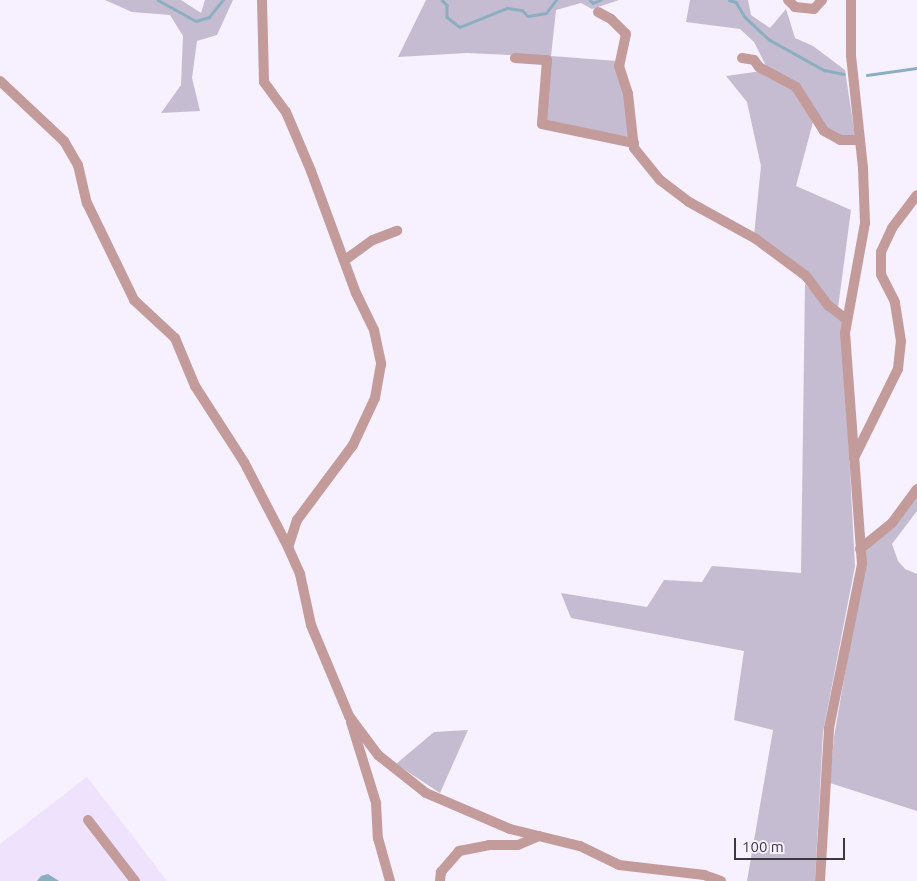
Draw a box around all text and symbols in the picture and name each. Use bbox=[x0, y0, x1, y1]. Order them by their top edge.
scale bar bbox=[737, 828, 848, 860]
text: 100 m bbox=[742, 838, 784, 855]

